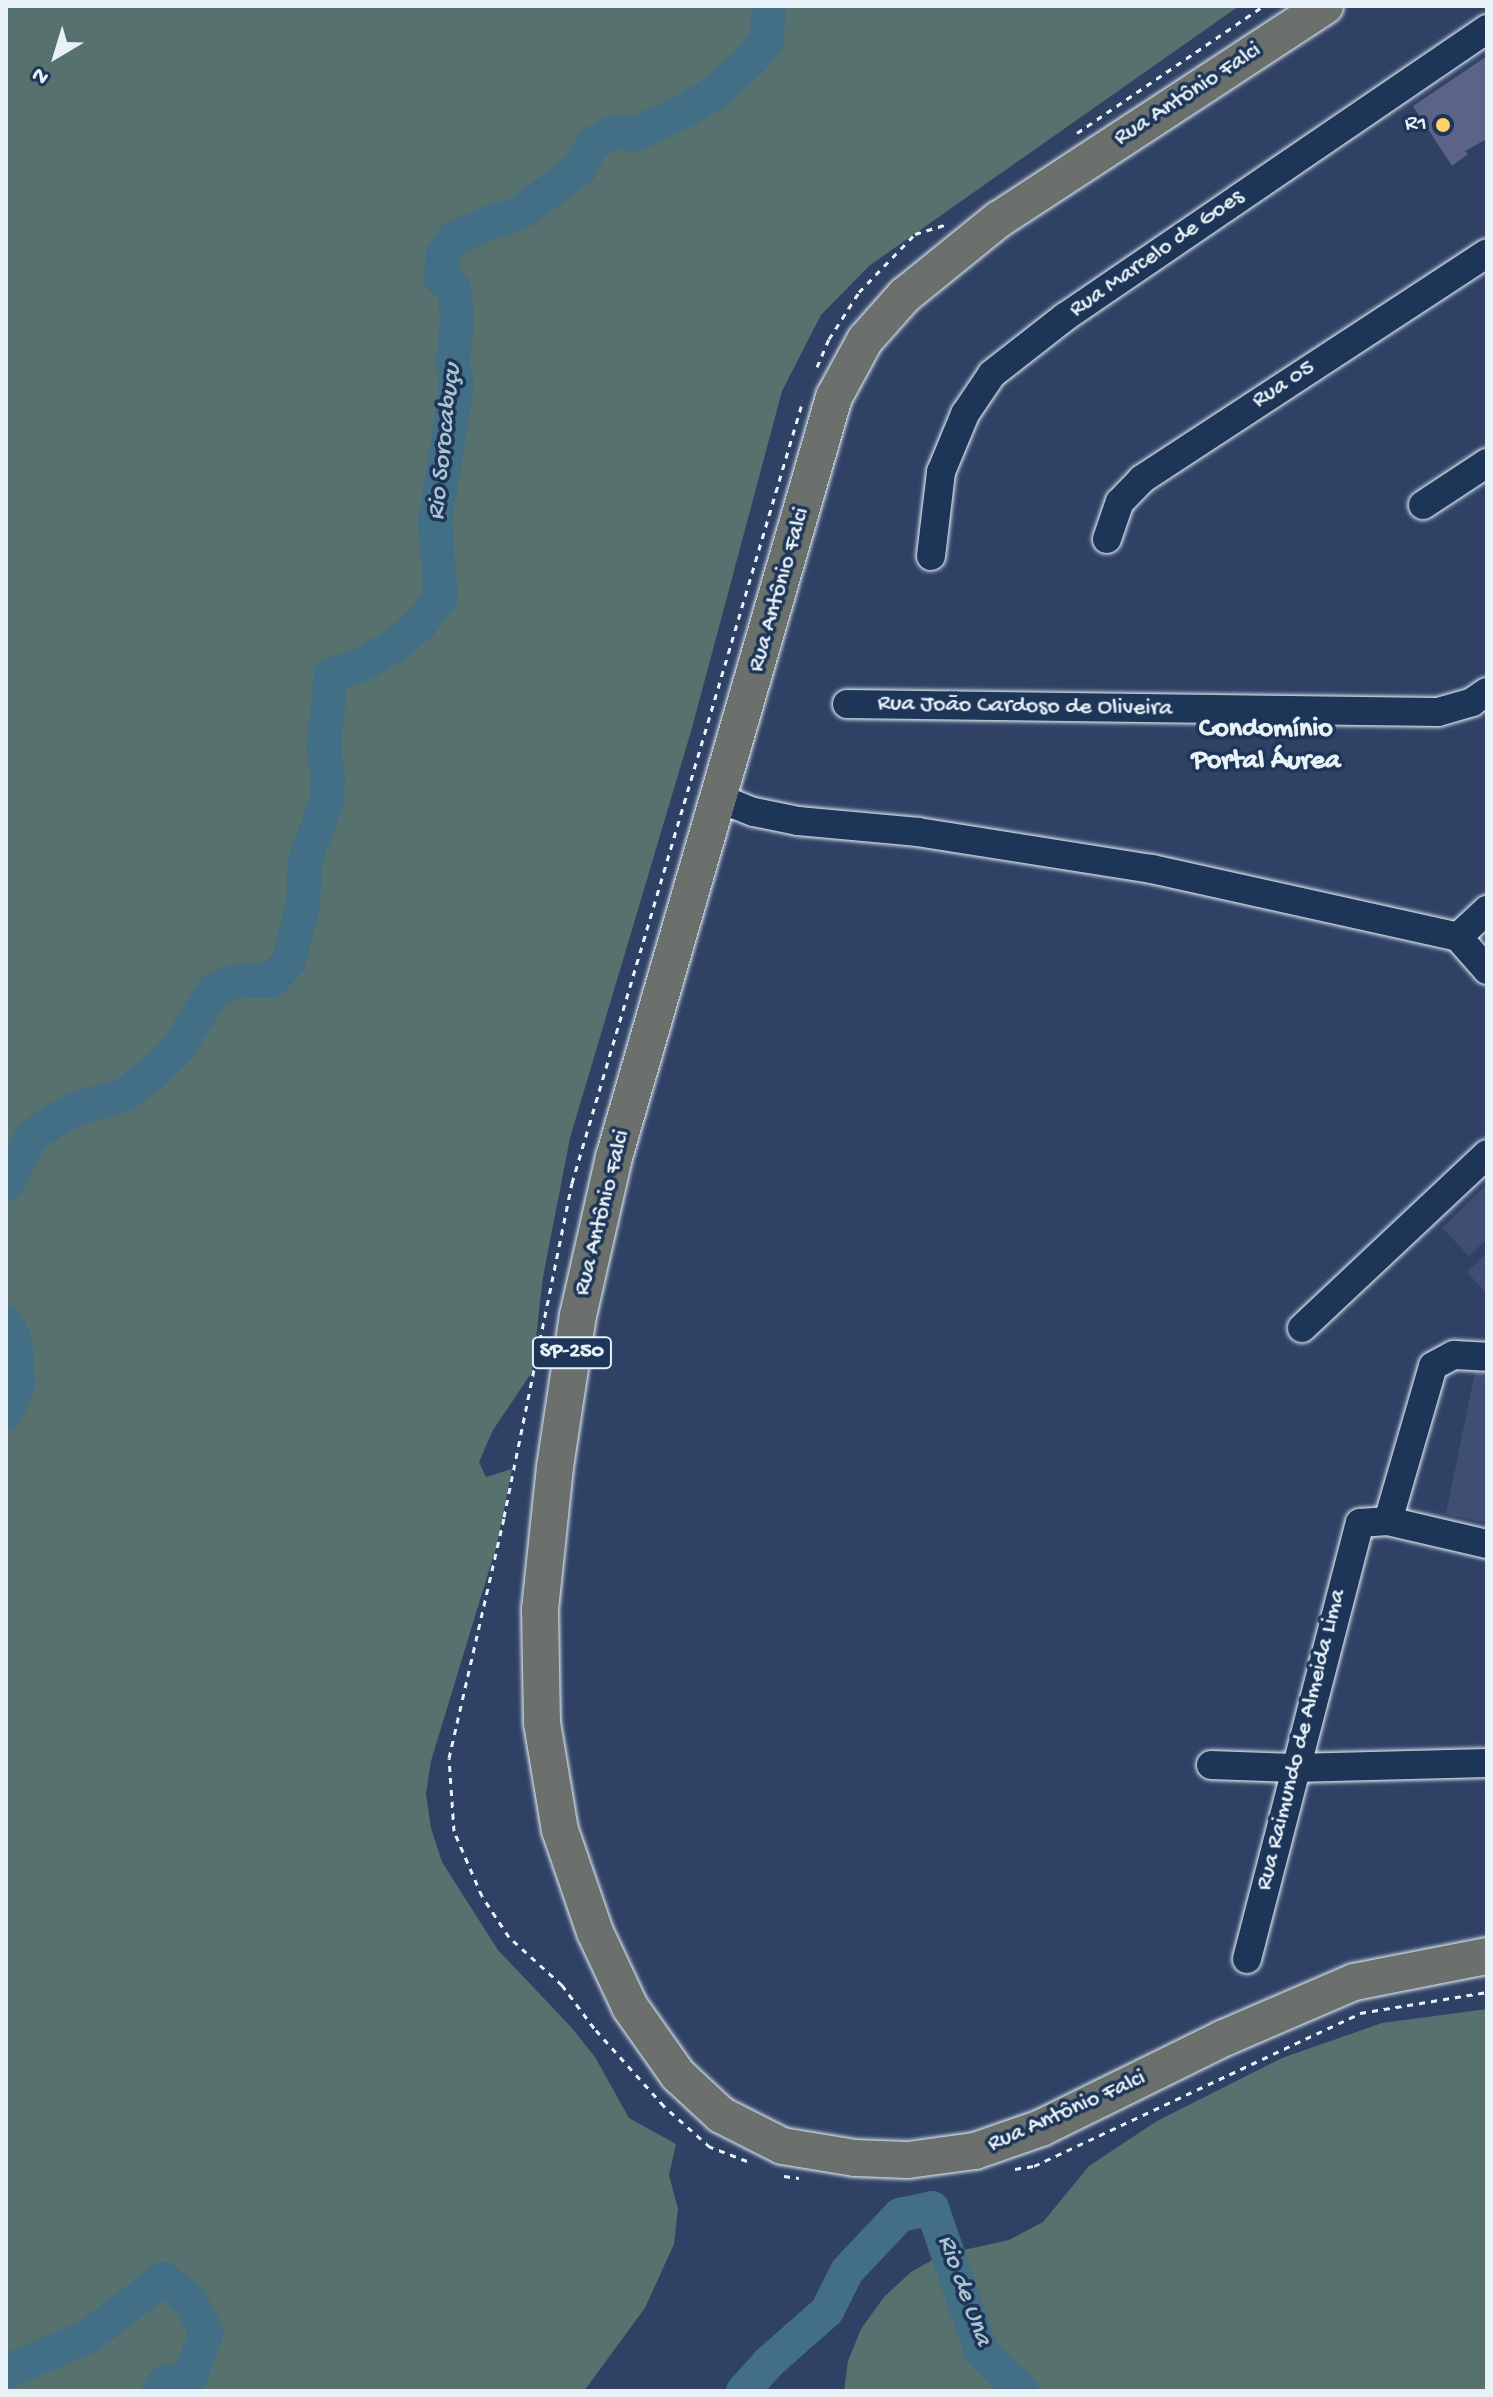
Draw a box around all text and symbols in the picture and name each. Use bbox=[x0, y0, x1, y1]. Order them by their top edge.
north arrow bbox=[16, 16, 96, 96]
street label: Rua Antônio Falci bbox=[1109, 37, 1267, 153]
text: N bbox=[28, 60, 55, 90]
place label: R1 bbox=[1405, 111, 1427, 139]
marker: R1 bbox=[1434, 116, 1452, 134]
street label: Rua Marcelo de Goes bbox=[1064, 183, 1250, 325]
street label: Rua 05 bbox=[1247, 354, 1321, 416]
water label: Rio Sorocabuçu bbox=[422, 362, 470, 522]
street label: Rua Antônio Falci bbox=[743, 504, 817, 676]
street label: Rua João Cardoso de Oliveira bbox=[877, 690, 1173, 724]
district label: Condomínio Portal Áurea bbox=[1191, 713, 1341, 779]
street label: Rua Antônio Falci bbox=[569, 1127, 637, 1299]
road number: SP-250 bbox=[530, 1335, 614, 1371]
street label: Rua Raimundo de Almeida Lima bbox=[1251, 1586, 1353, 1894]
street label: Rua Antônio Falci bbox=[984, 2064, 1150, 2160]
water label: Rio de Una bbox=[929, 2231, 997, 2351]

